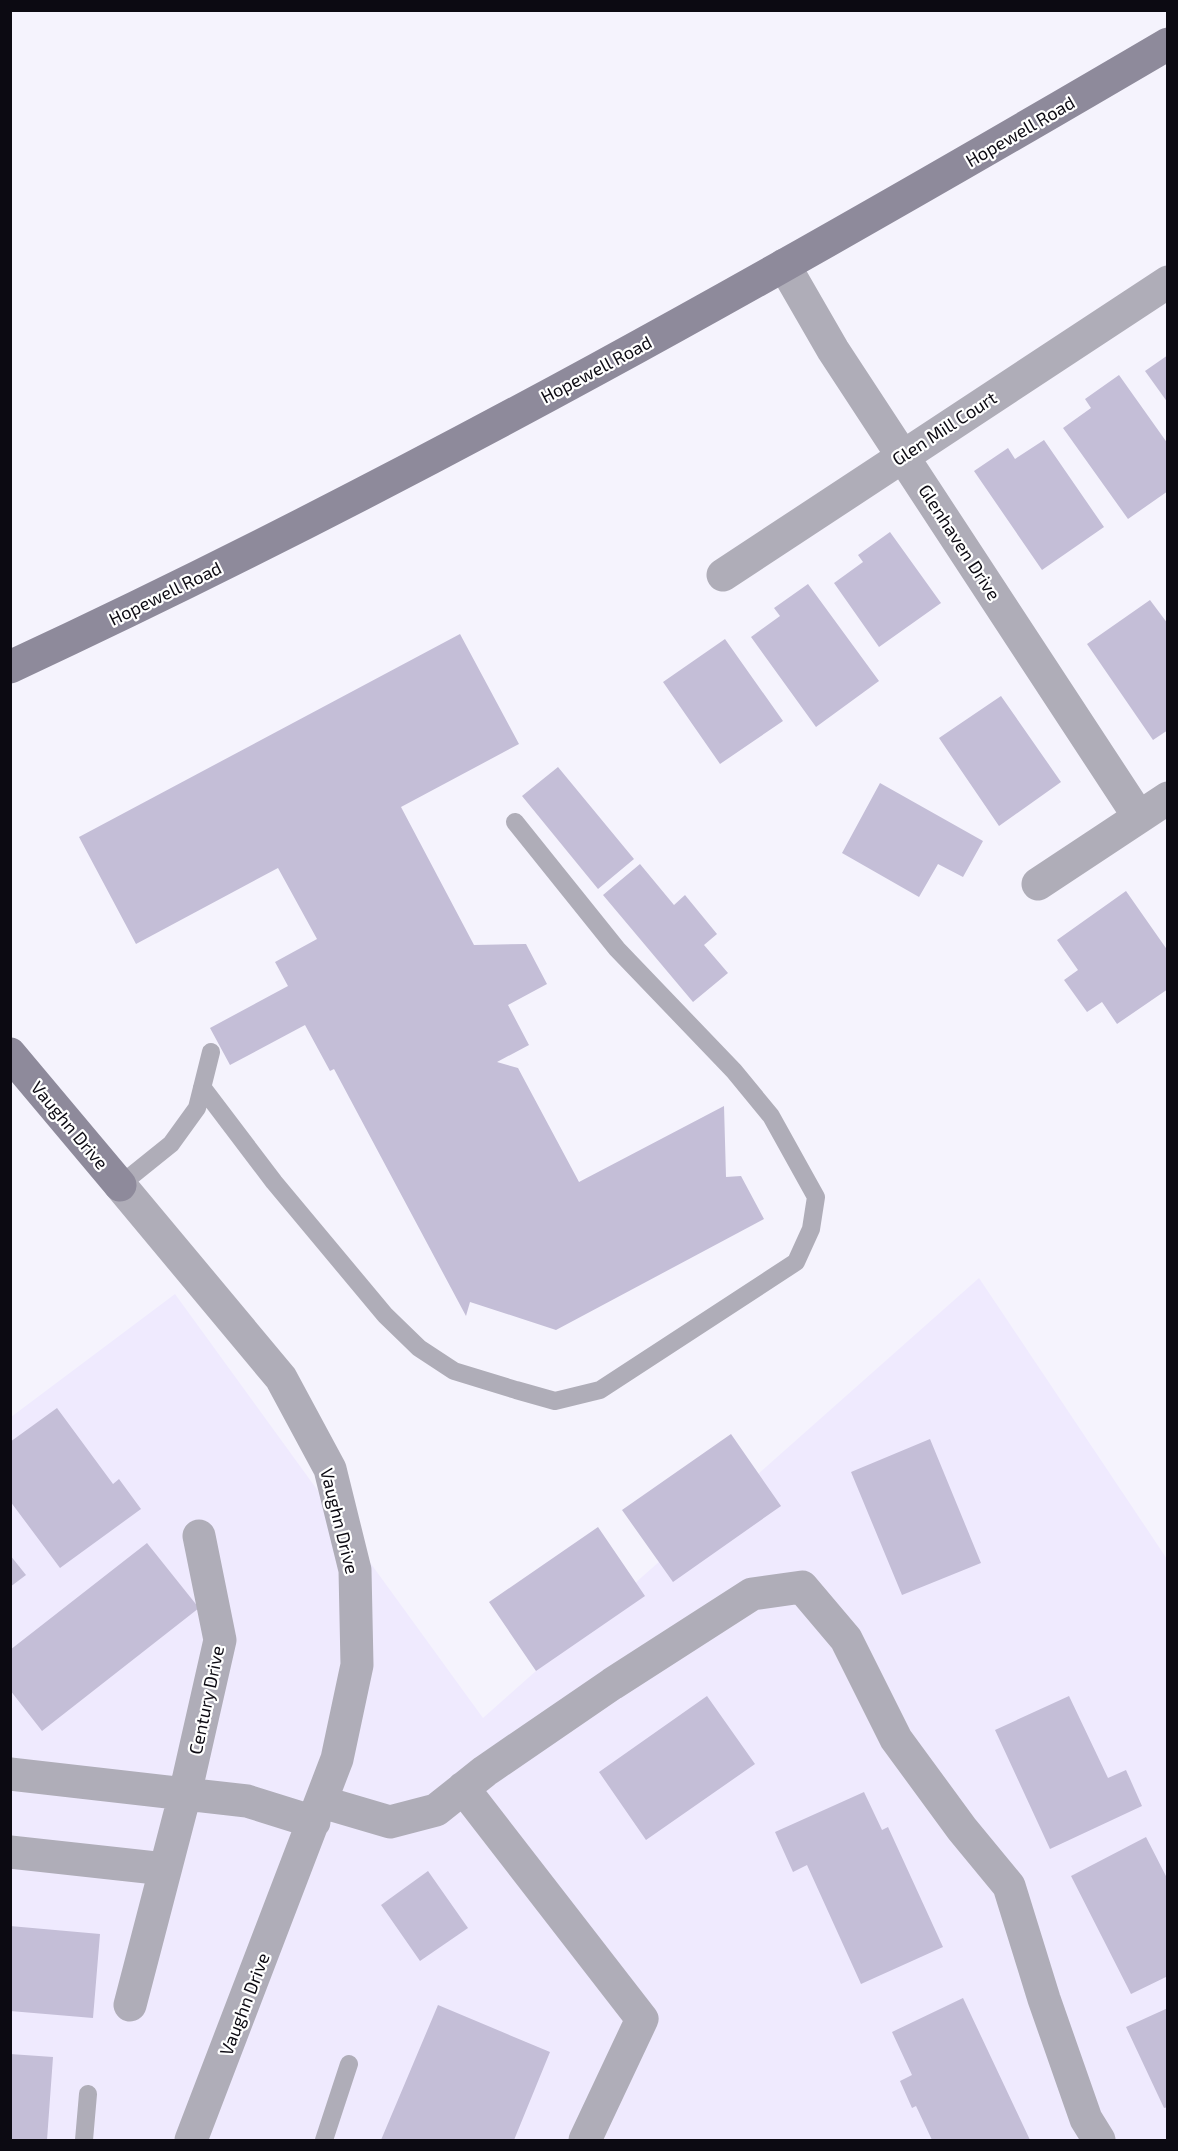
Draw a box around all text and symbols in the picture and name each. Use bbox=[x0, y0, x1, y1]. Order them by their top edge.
street label: Hopewell Road bbox=[961, 91, 1079, 171]
street label: Hopewell Road bbox=[537, 331, 655, 407]
street label: Glen Mill Court bbox=[888, 386, 1000, 470]
street label: Glenhaven Drive bbox=[914, 480, 1006, 604]
street label: Hopewell Road bbox=[105, 556, 225, 630]
street label: Vaughn Drive bbox=[27, 1076, 113, 1174]
street label: Vaughn Drive bbox=[316, 1466, 364, 1576]
street label: Century Drive bbox=[184, 1644, 228, 1756]
street label: Vaughn Drive bbox=[214, 1949, 274, 2059]

